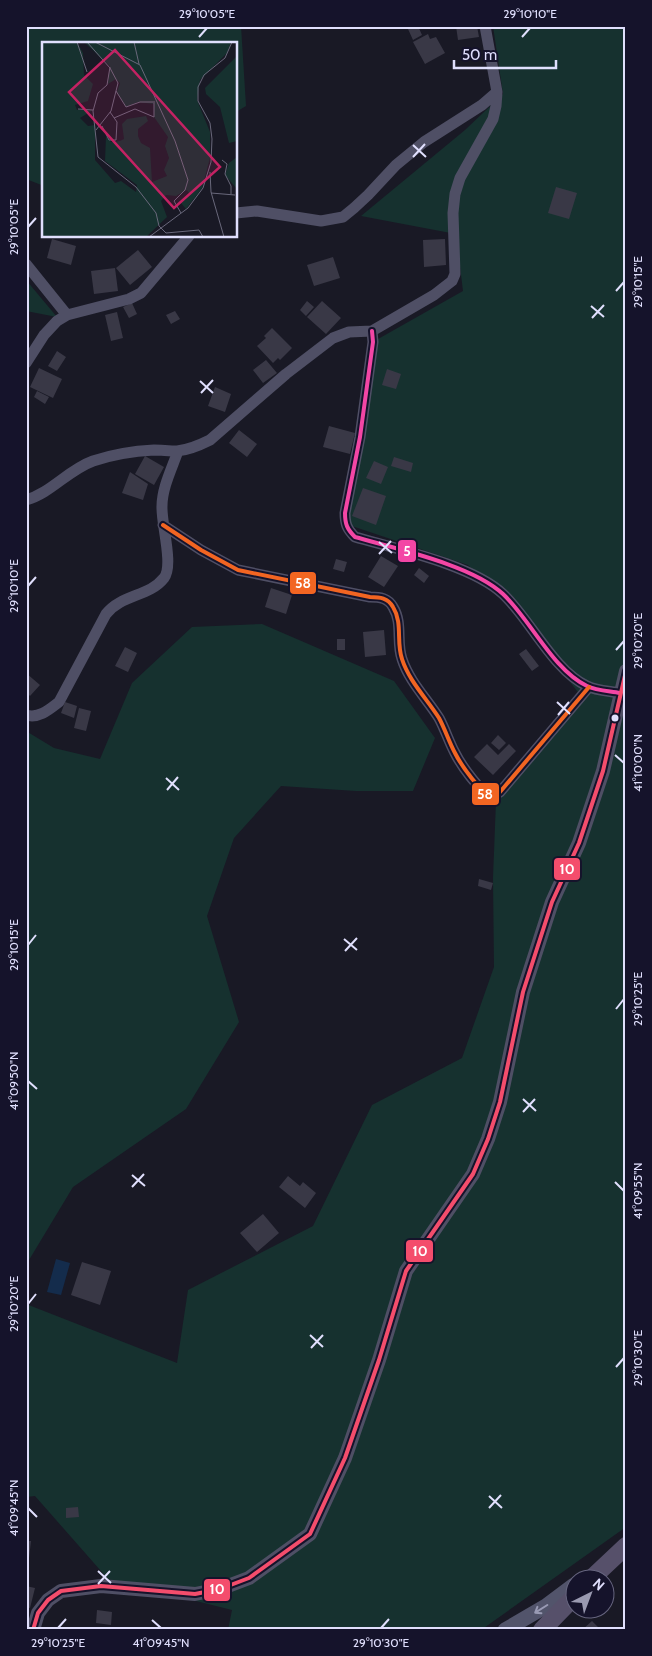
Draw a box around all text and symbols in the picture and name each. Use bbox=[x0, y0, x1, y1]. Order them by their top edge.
text: 29°10'05"E bbox=[179, 6, 236, 21]
text: 29°10'10"E bbox=[503, 6, 557, 21]
scale bar bbox=[454, 38, 557, 70]
inset map bbox=[42, 42, 238, 238]
text: 50 m bbox=[462, 46, 497, 64]
text: 29°10'05"E bbox=[6, 198, 21, 255]
text: 29°10'15"E bbox=[630, 256, 645, 308]
line badge: 5 bbox=[397, 539, 417, 563]
text: 5 bbox=[403, 542, 411, 560]
text: 29°10'10"E bbox=[6, 559, 21, 613]
line badge: 58 bbox=[289, 571, 317, 595]
text: 58 bbox=[295, 574, 311, 592]
text: 29°10'20"E bbox=[630, 613, 645, 669]
unlabelled marker bbox=[610, 713, 620, 723]
text: 41°10'00"N bbox=[630, 734, 645, 792]
line badge: 58 bbox=[471, 782, 500, 806]
text: 58 bbox=[477, 785, 493, 803]
line badge: 10 bbox=[553, 857, 581, 881]
text: 10 bbox=[559, 860, 575, 878]
text: 29°10'15"E bbox=[6, 919, 21, 971]
text: 29°10'25"E bbox=[630, 972, 645, 1026]
text: 41°09'50"N bbox=[6, 1052, 21, 1110]
text: 41°09'55"N bbox=[630, 1163, 645, 1219]
line badge: 10 bbox=[405, 1239, 434, 1263]
text: 10 bbox=[412, 1242, 428, 1260]
text: 29°10'20"E bbox=[6, 1276, 21, 1332]
text: 29°10'30"E bbox=[630, 1329, 645, 1386]
text: 41°09'45"N bbox=[6, 1479, 21, 1537]
north arrow bbox=[564, 1568, 614, 1618]
text: N bbox=[589, 1574, 608, 1594]
line badge: 10 bbox=[203, 1578, 231, 1602]
text: 10 bbox=[209, 1580, 225, 1598]
one-way arrow bbox=[534, 1604, 548, 1614]
text: 29°10'25"E bbox=[31, 1635, 85, 1650]
text: 41°09'45"N bbox=[132, 1635, 190, 1650]
text: 29°10'30"E bbox=[353, 1635, 410, 1650]

